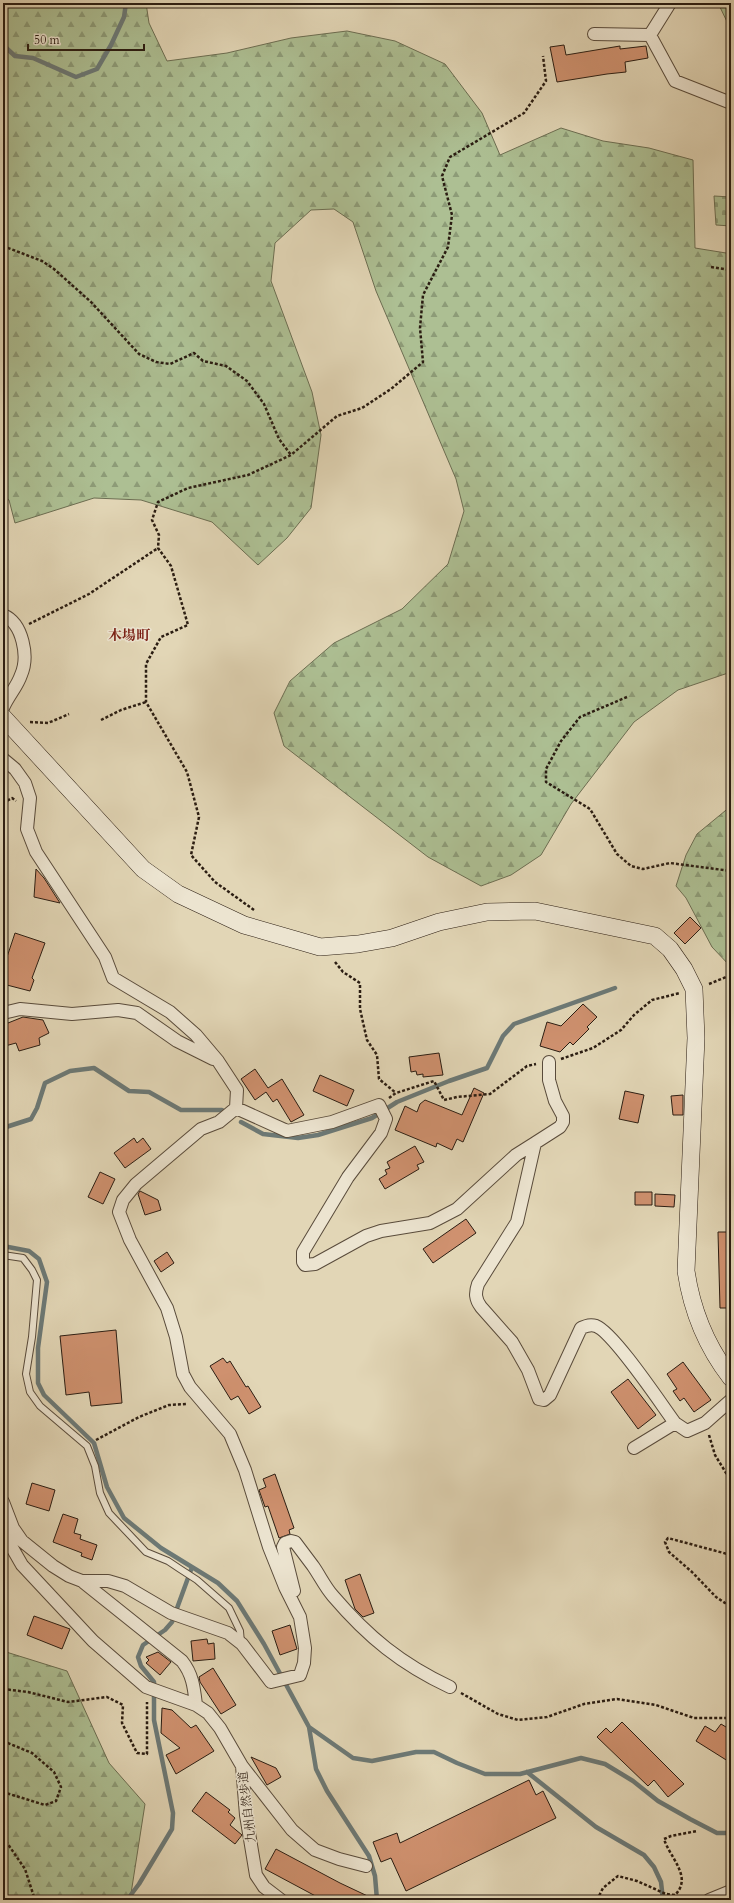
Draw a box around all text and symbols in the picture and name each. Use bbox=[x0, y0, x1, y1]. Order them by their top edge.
scale bar bbox=[28, 26, 144, 52]
text: 50 m bbox=[34, 32, 61, 48]
district label: 木場町 bbox=[108, 626, 151, 645]
street label: 九州自然歩道 bbox=[235, 1770, 259, 1844]

